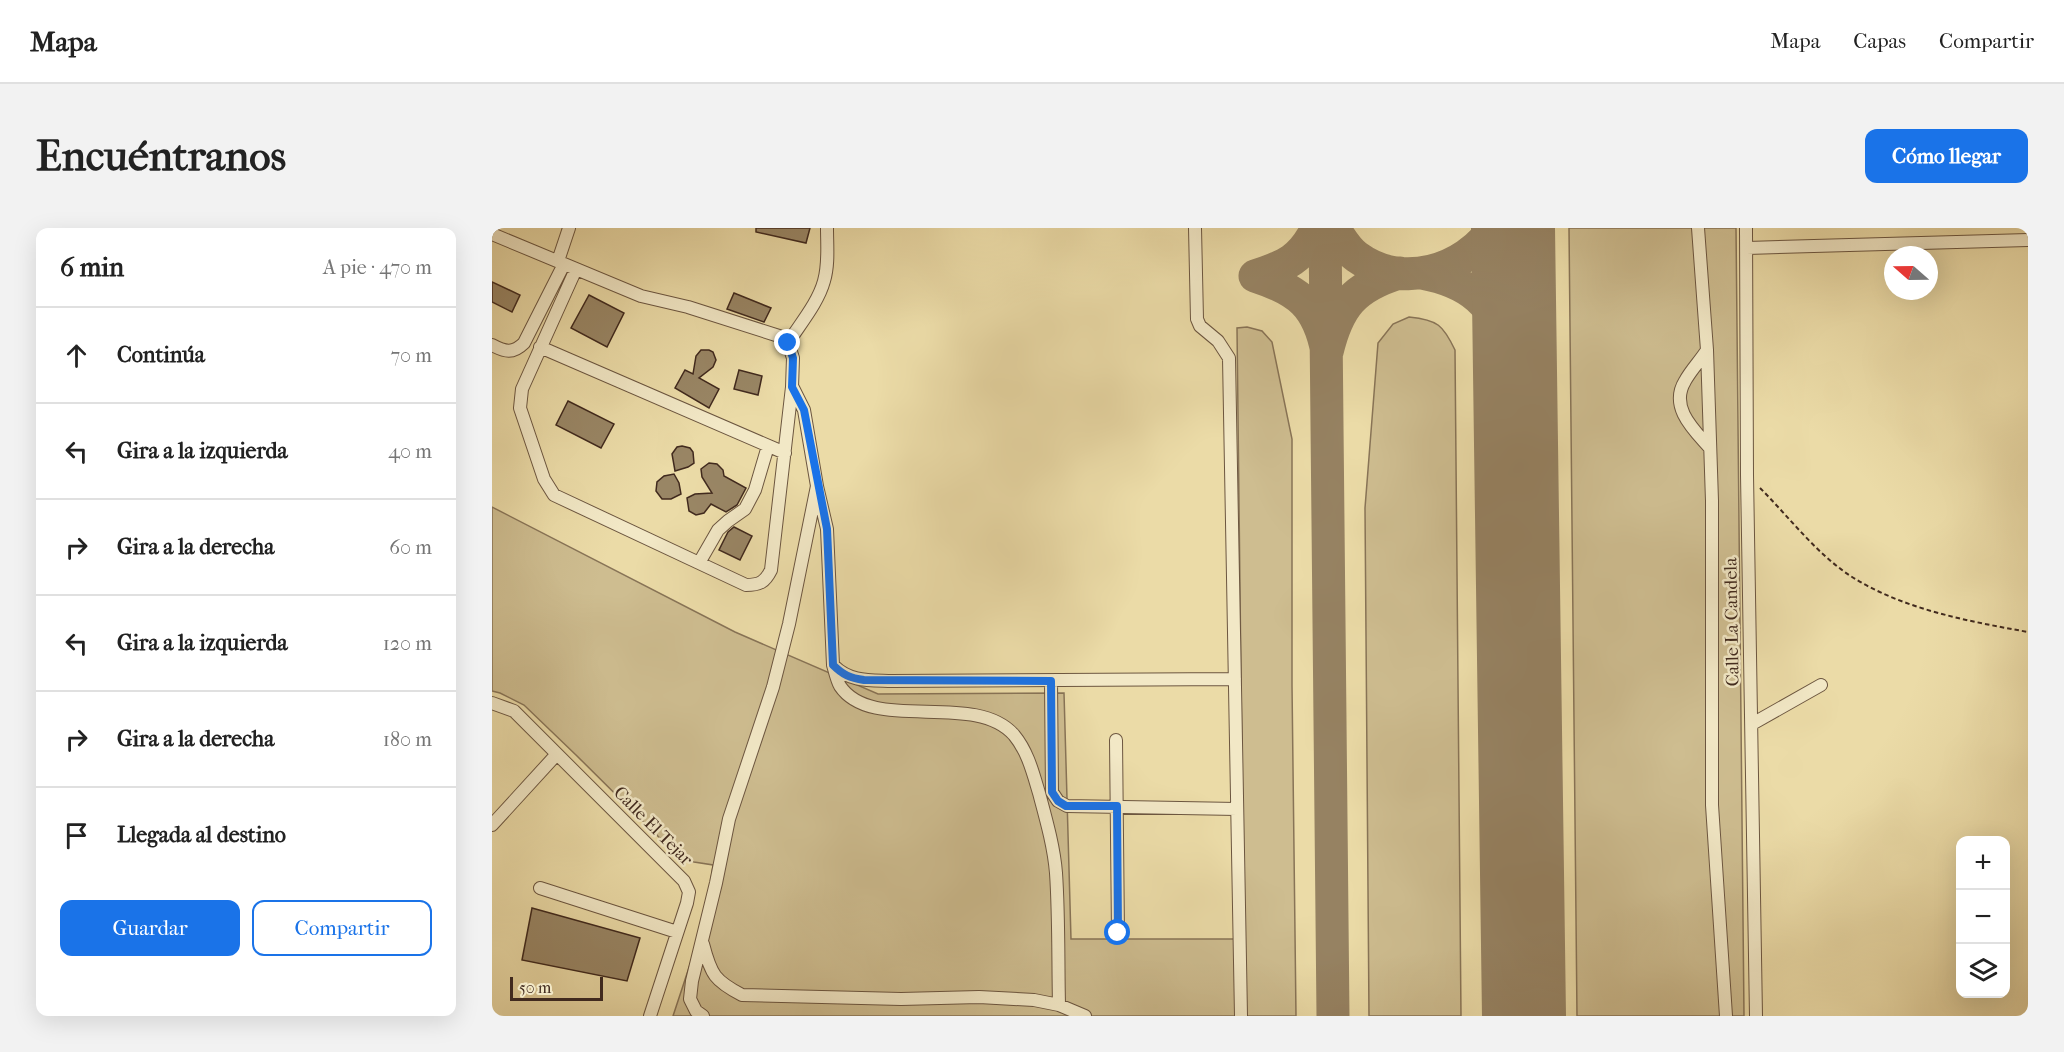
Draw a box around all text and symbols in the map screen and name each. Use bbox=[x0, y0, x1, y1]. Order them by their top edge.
text: Mapa bbox=[30, 25, 97, 58]
text: Mapa bbox=[1770, 29, 1820, 53]
text: Capas bbox=[1853, 29, 1906, 53]
text: Compartir bbox=[1939, 29, 2034, 53]
button: Cómo llegar bbox=[1865, 129, 2028, 183]
text: Encuéntranos bbox=[36, 132, 286, 181]
north arrow bbox=[1884, 246, 1938, 300]
text: 6 min bbox=[60, 252, 124, 283]
text: A pie · 470 m bbox=[323, 256, 432, 279]
route end bbox=[774, 329, 800, 355]
icon: ahead bbox=[60, 339, 93, 372]
text: Continúa bbox=[117, 342, 205, 368]
text: 70 m bbox=[390, 344, 432, 367]
icon: left bbox=[60, 435, 93, 468]
text: Gira a la izquierda bbox=[117, 438, 288, 464]
text: 40 m bbox=[388, 440, 432, 463]
icon: right bbox=[60, 531, 93, 564]
text: Gira a la derecha bbox=[117, 534, 274, 560]
text: 60 m bbox=[389, 536, 432, 559]
street label: Calle La Candela bbox=[1720, 557, 1744, 687]
icon: left bbox=[60, 627, 93, 660]
text: Gira a la izquierda bbox=[117, 630, 288, 656]
text: 120 m bbox=[383, 632, 432, 655]
icon: right bbox=[60, 723, 93, 756]
text: Gira a la derecha bbox=[117, 726, 274, 752]
text: 180 m bbox=[383, 728, 432, 751]
street label: Calle El Tejar bbox=[609, 782, 697, 870]
icon: arrive bbox=[60, 819, 93, 852]
text: Llegada al destino bbox=[117, 822, 286, 848]
map controls bbox=[1956, 836, 2010, 998]
button: + bbox=[1956, 836, 2010, 890]
button: − bbox=[1956, 890, 2010, 944]
button: Guardar bbox=[60, 900, 240, 956]
button: Compartir bbox=[252, 900, 432, 956]
route start bbox=[1104, 919, 1130, 945]
button: layers bbox=[1956, 944, 2010, 998]
scale bar bbox=[510, 974, 603, 1002]
text: 50 m bbox=[519, 978, 551, 997]

